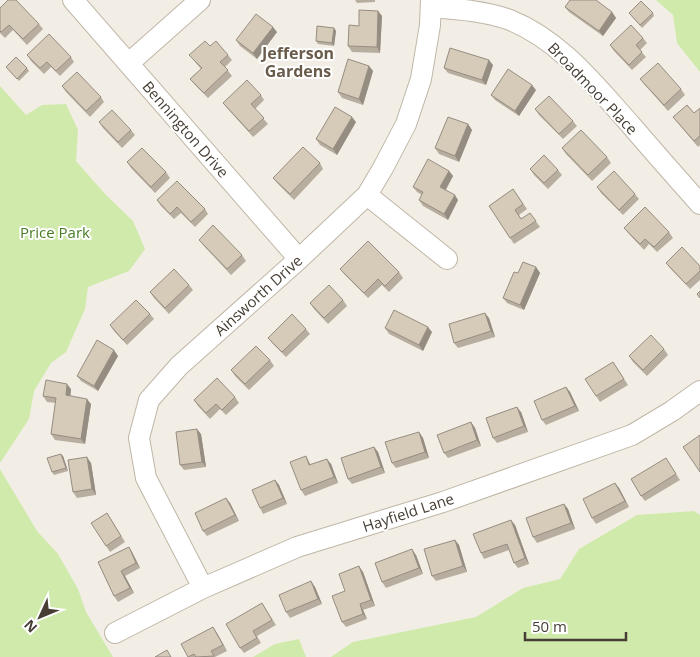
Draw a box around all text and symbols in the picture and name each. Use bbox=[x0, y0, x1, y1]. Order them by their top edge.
street label: Broadmoor Place bbox=[544, 38, 642, 138]
district label: Jefferson Gardens bbox=[260, 42, 334, 82]
street label: Bennington Drive bbox=[138, 76, 234, 182]
park label: Price Park bbox=[20, 222, 90, 242]
street label: Ainsworth Drive bbox=[210, 250, 306, 340]
street label: Hayfield Lane bbox=[360, 488, 456, 536]
north arrow bbox=[15, 592, 65, 642]
scale bar bbox=[525, 610, 626, 642]
text: N bbox=[19, 616, 41, 637]
text: 50 m bbox=[532, 616, 567, 636]

